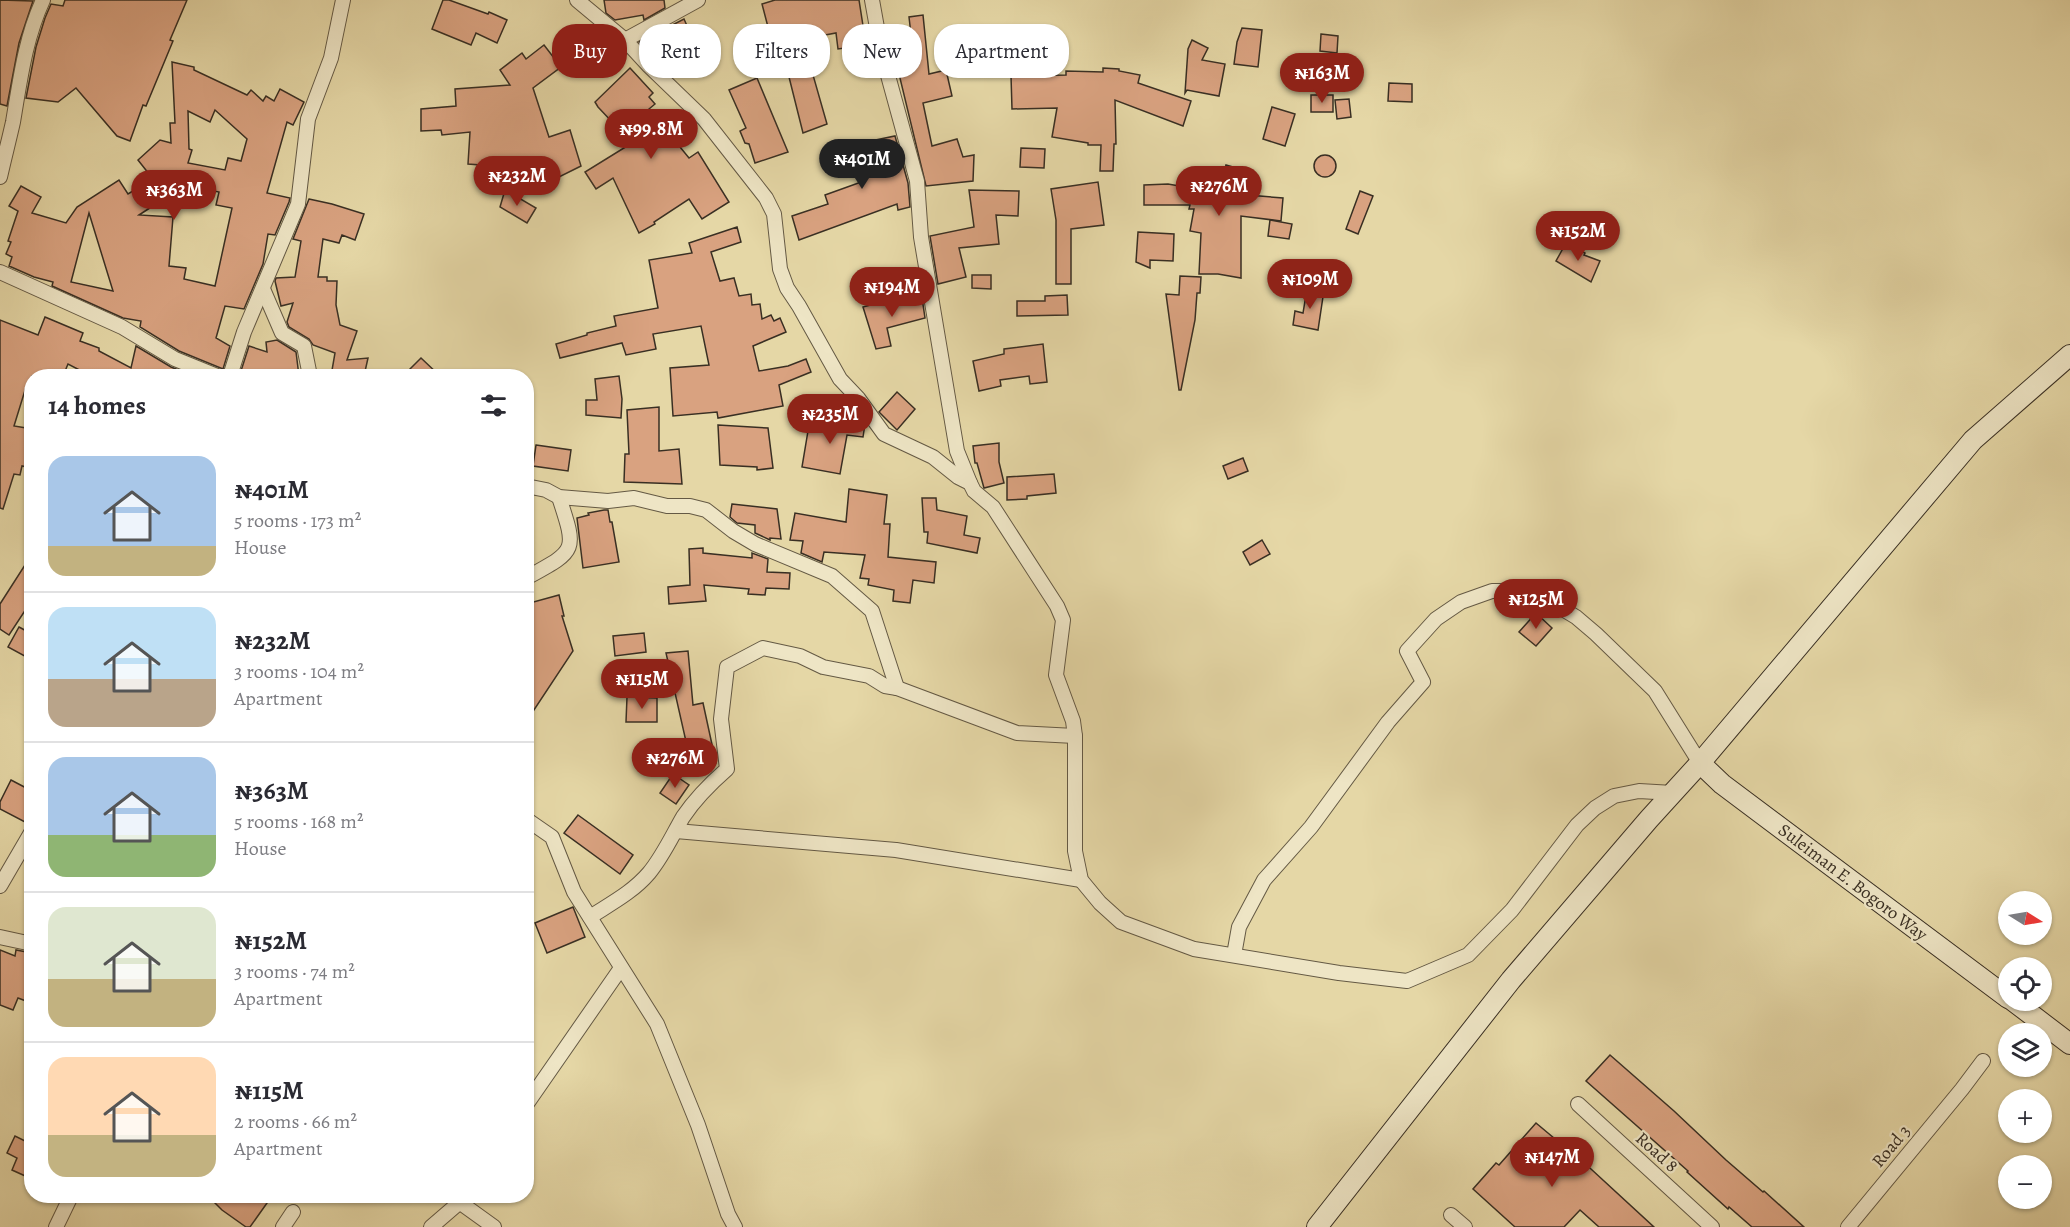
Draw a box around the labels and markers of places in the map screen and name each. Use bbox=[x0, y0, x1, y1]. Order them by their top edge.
pin: ₦163M bbox=[1280, 53, 1364, 104]
pin: ₦99.8M bbox=[602, 109, 700, 160]
pin: ₦401M bbox=[820, 139, 904, 190]
pin: ₦232M bbox=[475, 156, 559, 207]
pin: ₦276M bbox=[1177, 166, 1261, 217]
pin: ₦363M bbox=[132, 170, 216, 221]
pin: ₦152M bbox=[1536, 211, 1620, 262]
pin: ₦109M bbox=[1268, 259, 1352, 310]
pin: ₦194M bbox=[850, 267, 934, 318]
pin: ₦235M bbox=[788, 394, 872, 445]
pin: ₦125M bbox=[1494, 579, 1578, 630]
pin: ₦115M bbox=[600, 659, 684, 710]
pin: ₦276M bbox=[633, 738, 717, 789]
pin: ₦147M bbox=[1510, 1137, 1594, 1188]

